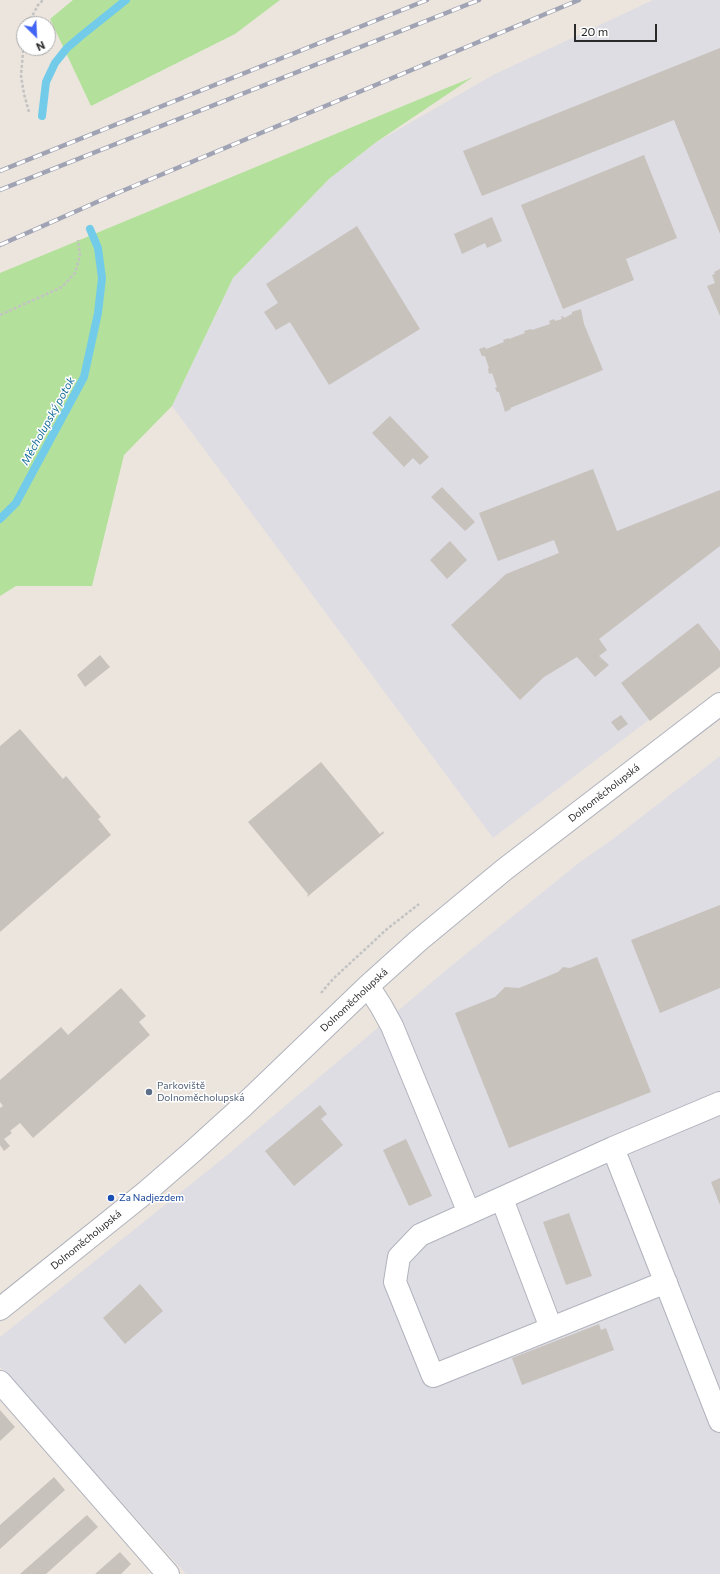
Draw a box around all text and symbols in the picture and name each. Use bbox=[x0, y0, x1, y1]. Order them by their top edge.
north arrow bbox=[16, 16, 56, 56]
scale bar bbox=[576, 16, 659, 42]
text: 20 m bbox=[581, 24, 608, 38]
text: N bbox=[34, 39, 47, 54]
water label: Měcholupský potok bbox=[18, 375, 78, 467]
street label: Dolnoměcholupská bbox=[566, 761, 642, 825]
street label: Dolnoměcholupská bbox=[318, 966, 390, 1034]
place label: Parkoviště Dolnoměcholupská bbox=[157, 1080, 244, 1104]
marker: Parkoviště Dolnoměcholupská bbox=[144, 1087, 154, 1097]
place label: Za Nadjezdem bbox=[119, 1192, 184, 1204]
marker: Za Nadjezdem bbox=[106, 1193, 116, 1203]
street label: Dolnoměcholupská bbox=[48, 1208, 124, 1272]

